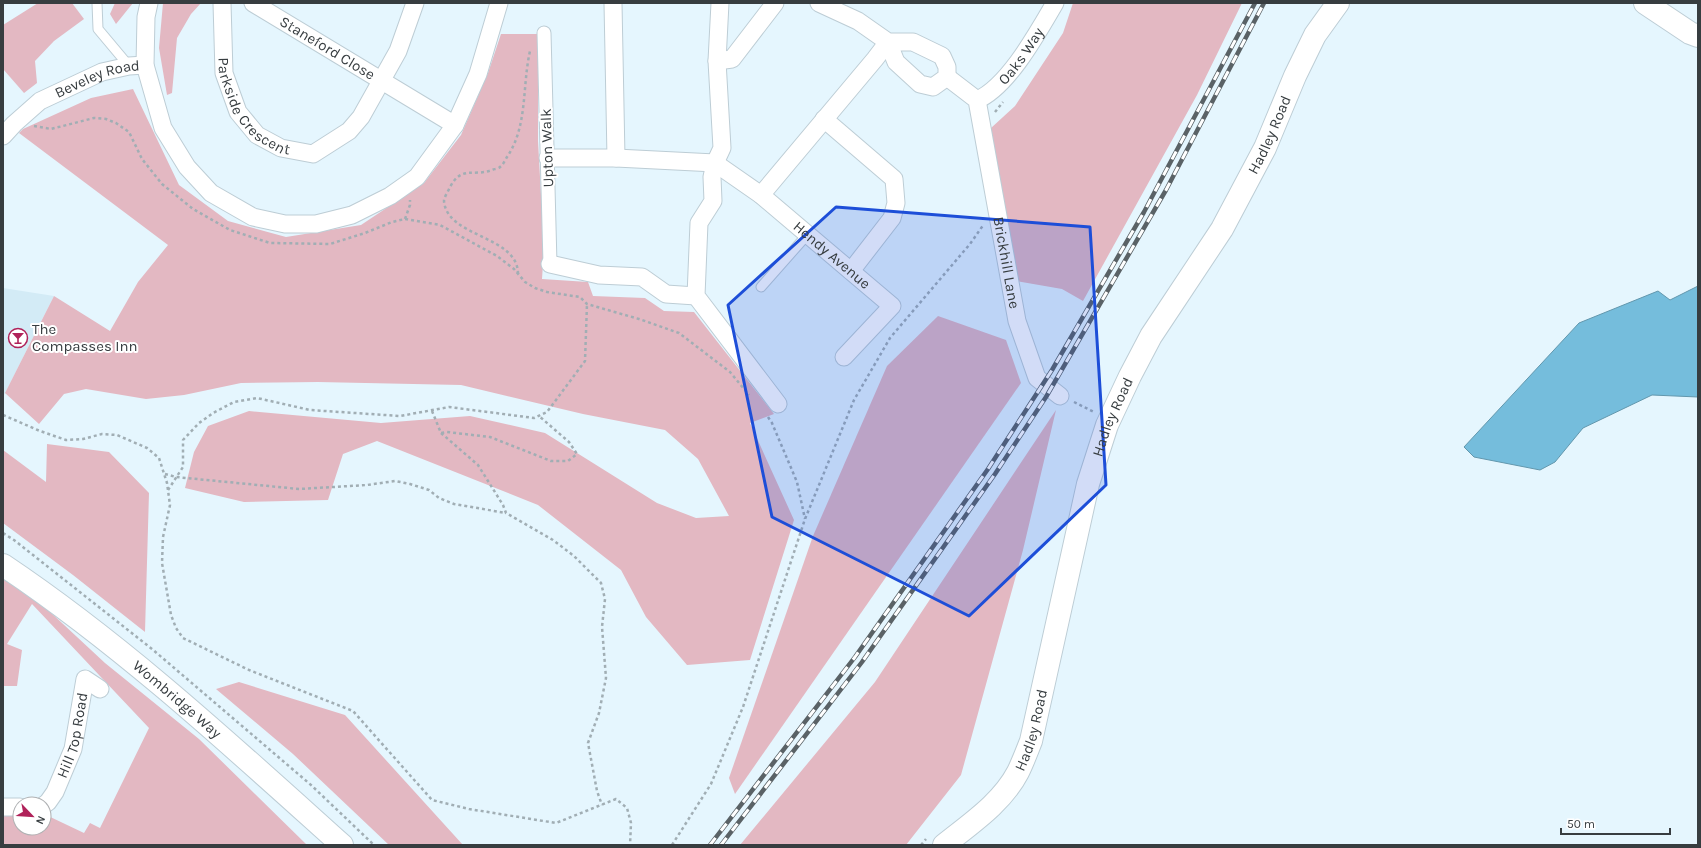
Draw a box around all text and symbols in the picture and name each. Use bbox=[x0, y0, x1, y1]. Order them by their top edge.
street label: Staneford Close bbox=[277, 12, 378, 84]
street label: Oaks Way bbox=[994, 24, 1047, 89]
street label: Beveley Road bbox=[52, 56, 140, 102]
street label: Parkside Crescent bbox=[215, 57, 292, 159]
street label: Hadley Road bbox=[1244, 93, 1295, 177]
street label: Upton Walk bbox=[537, 108, 557, 188]
street label: Brickhill Lane bbox=[989, 215, 1024, 310]
street label: Hendy Avenue bbox=[790, 217, 874, 293]
place label: The Compasses Inn bbox=[32, 320, 138, 355]
bar icon: The Compasses Inn bbox=[7, 327, 29, 349]
street label: Hadley Road bbox=[1088, 375, 1137, 459]
street label: Wombridge Way bbox=[129, 657, 225, 742]
street label: Hadley Road bbox=[1011, 688, 1051, 774]
street label: Hill Top Road bbox=[53, 691, 92, 781]
north arrow bbox=[12, 796, 52, 836]
scale bar bbox=[1561, 810, 1670, 836]
text: N bbox=[33, 814, 48, 826]
text: 50 m bbox=[1567, 817, 1595, 831]

